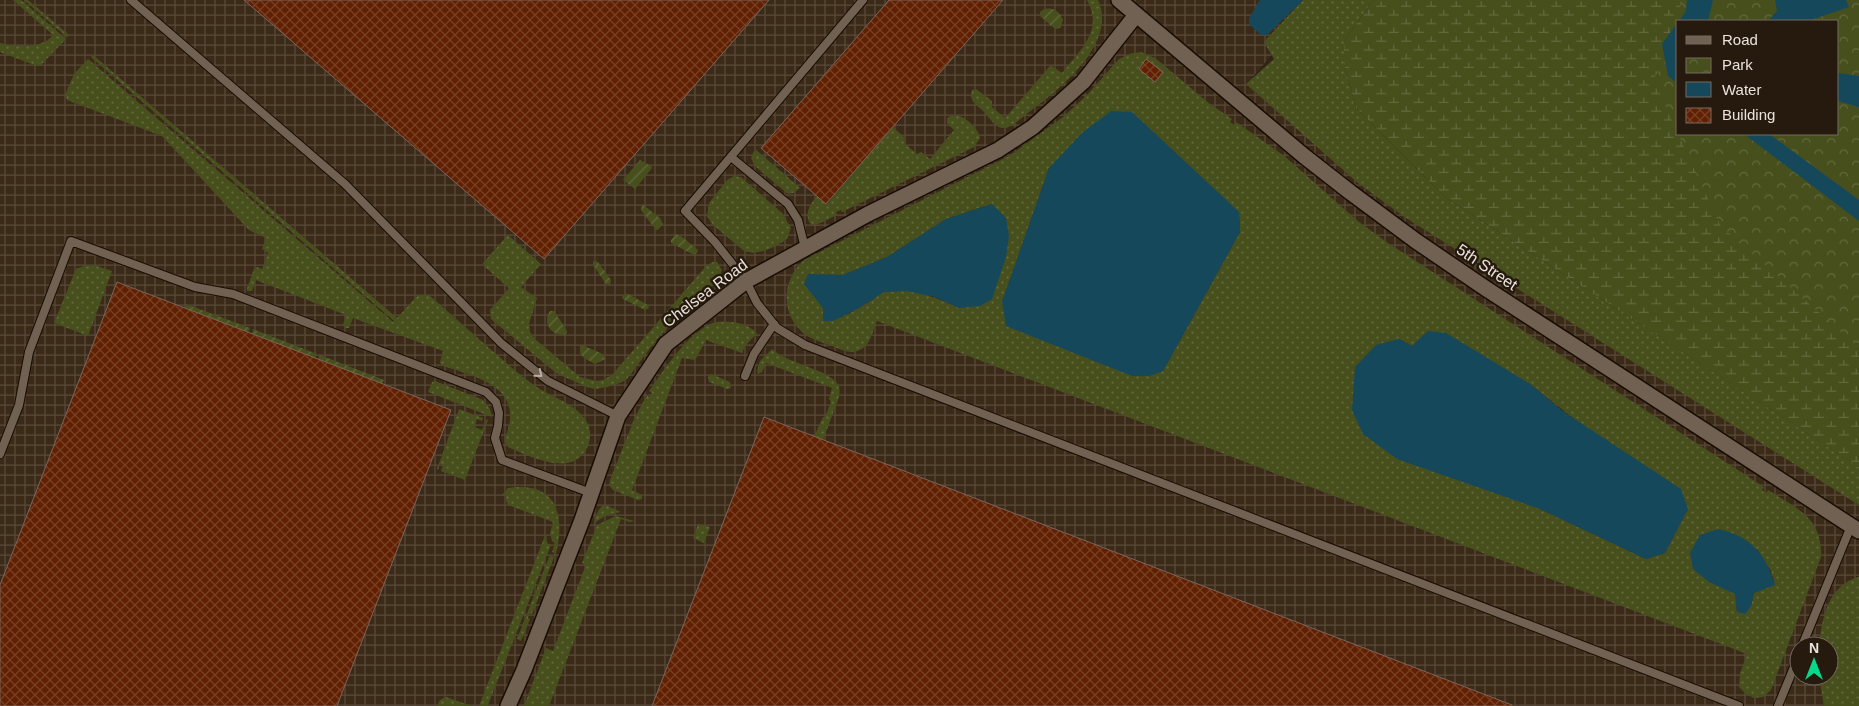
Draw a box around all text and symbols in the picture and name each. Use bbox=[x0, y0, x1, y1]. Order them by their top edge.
legend bbox=[1676, 20, 1839, 135]
text: Road bbox=[1722, 31, 1758, 48]
text: Park bbox=[1722, 56, 1753, 73]
text: Water bbox=[1722, 81, 1761, 98]
text: Building bbox=[1722, 106, 1775, 123]
street label: 5th Street bbox=[1453, 241, 1521, 294]
street label: Chelsea Road bbox=[659, 256, 751, 330]
one-way arrow bbox=[533, 369, 542, 377]
north arrow bbox=[1789, 636, 1839, 686]
text: N bbox=[1809, 640, 1819, 656]

